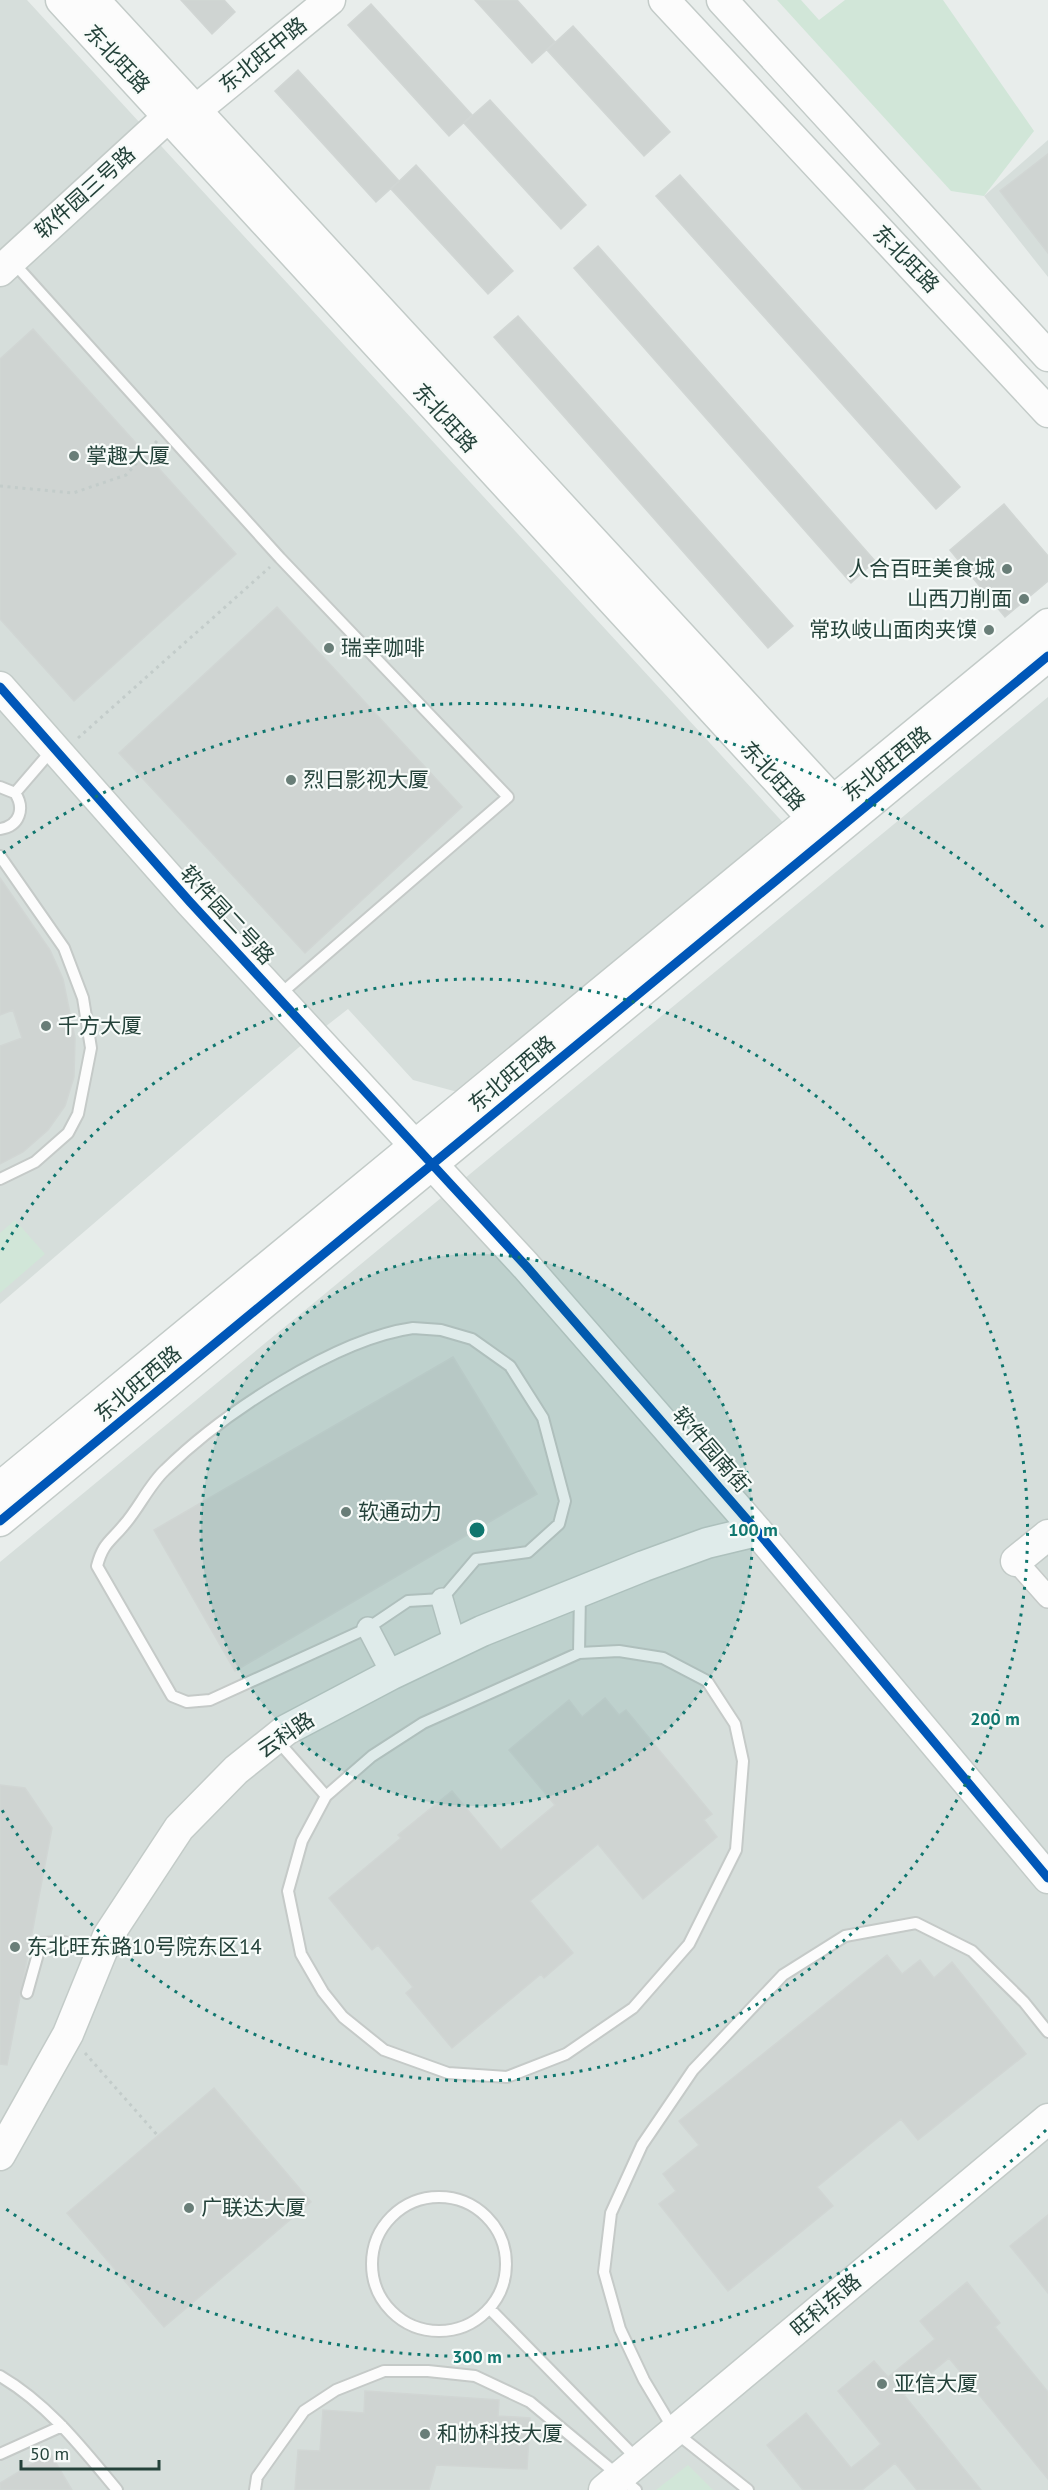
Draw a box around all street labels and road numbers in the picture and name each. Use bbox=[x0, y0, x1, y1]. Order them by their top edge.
street label: 东北旺中路 bbox=[213, 11, 312, 98]
street label: 东北旺路 bbox=[79, 19, 156, 99]
street label: 软件园三号路 bbox=[29, 140, 141, 245]
street label: 东北旺路 bbox=[867, 219, 945, 298]
street label: 东北旺路 bbox=[407, 377, 484, 458]
street label: 东北旺西路 bbox=[837, 720, 936, 807]
street label: 东北旺路 bbox=[735, 735, 812, 816]
street label: 软件园二号路 bbox=[175, 859, 280, 970]
street label: 东北旺西路 bbox=[463, 1030, 561, 1118]
street label: 东北旺西路 bbox=[89, 1340, 187, 1428]
street label: 软件园南街 bbox=[667, 1401, 756, 1498]
street label: 云科路 bbox=[252, 1706, 319, 1763]
street label: 旺科东路 bbox=[785, 2267, 867, 2342]

